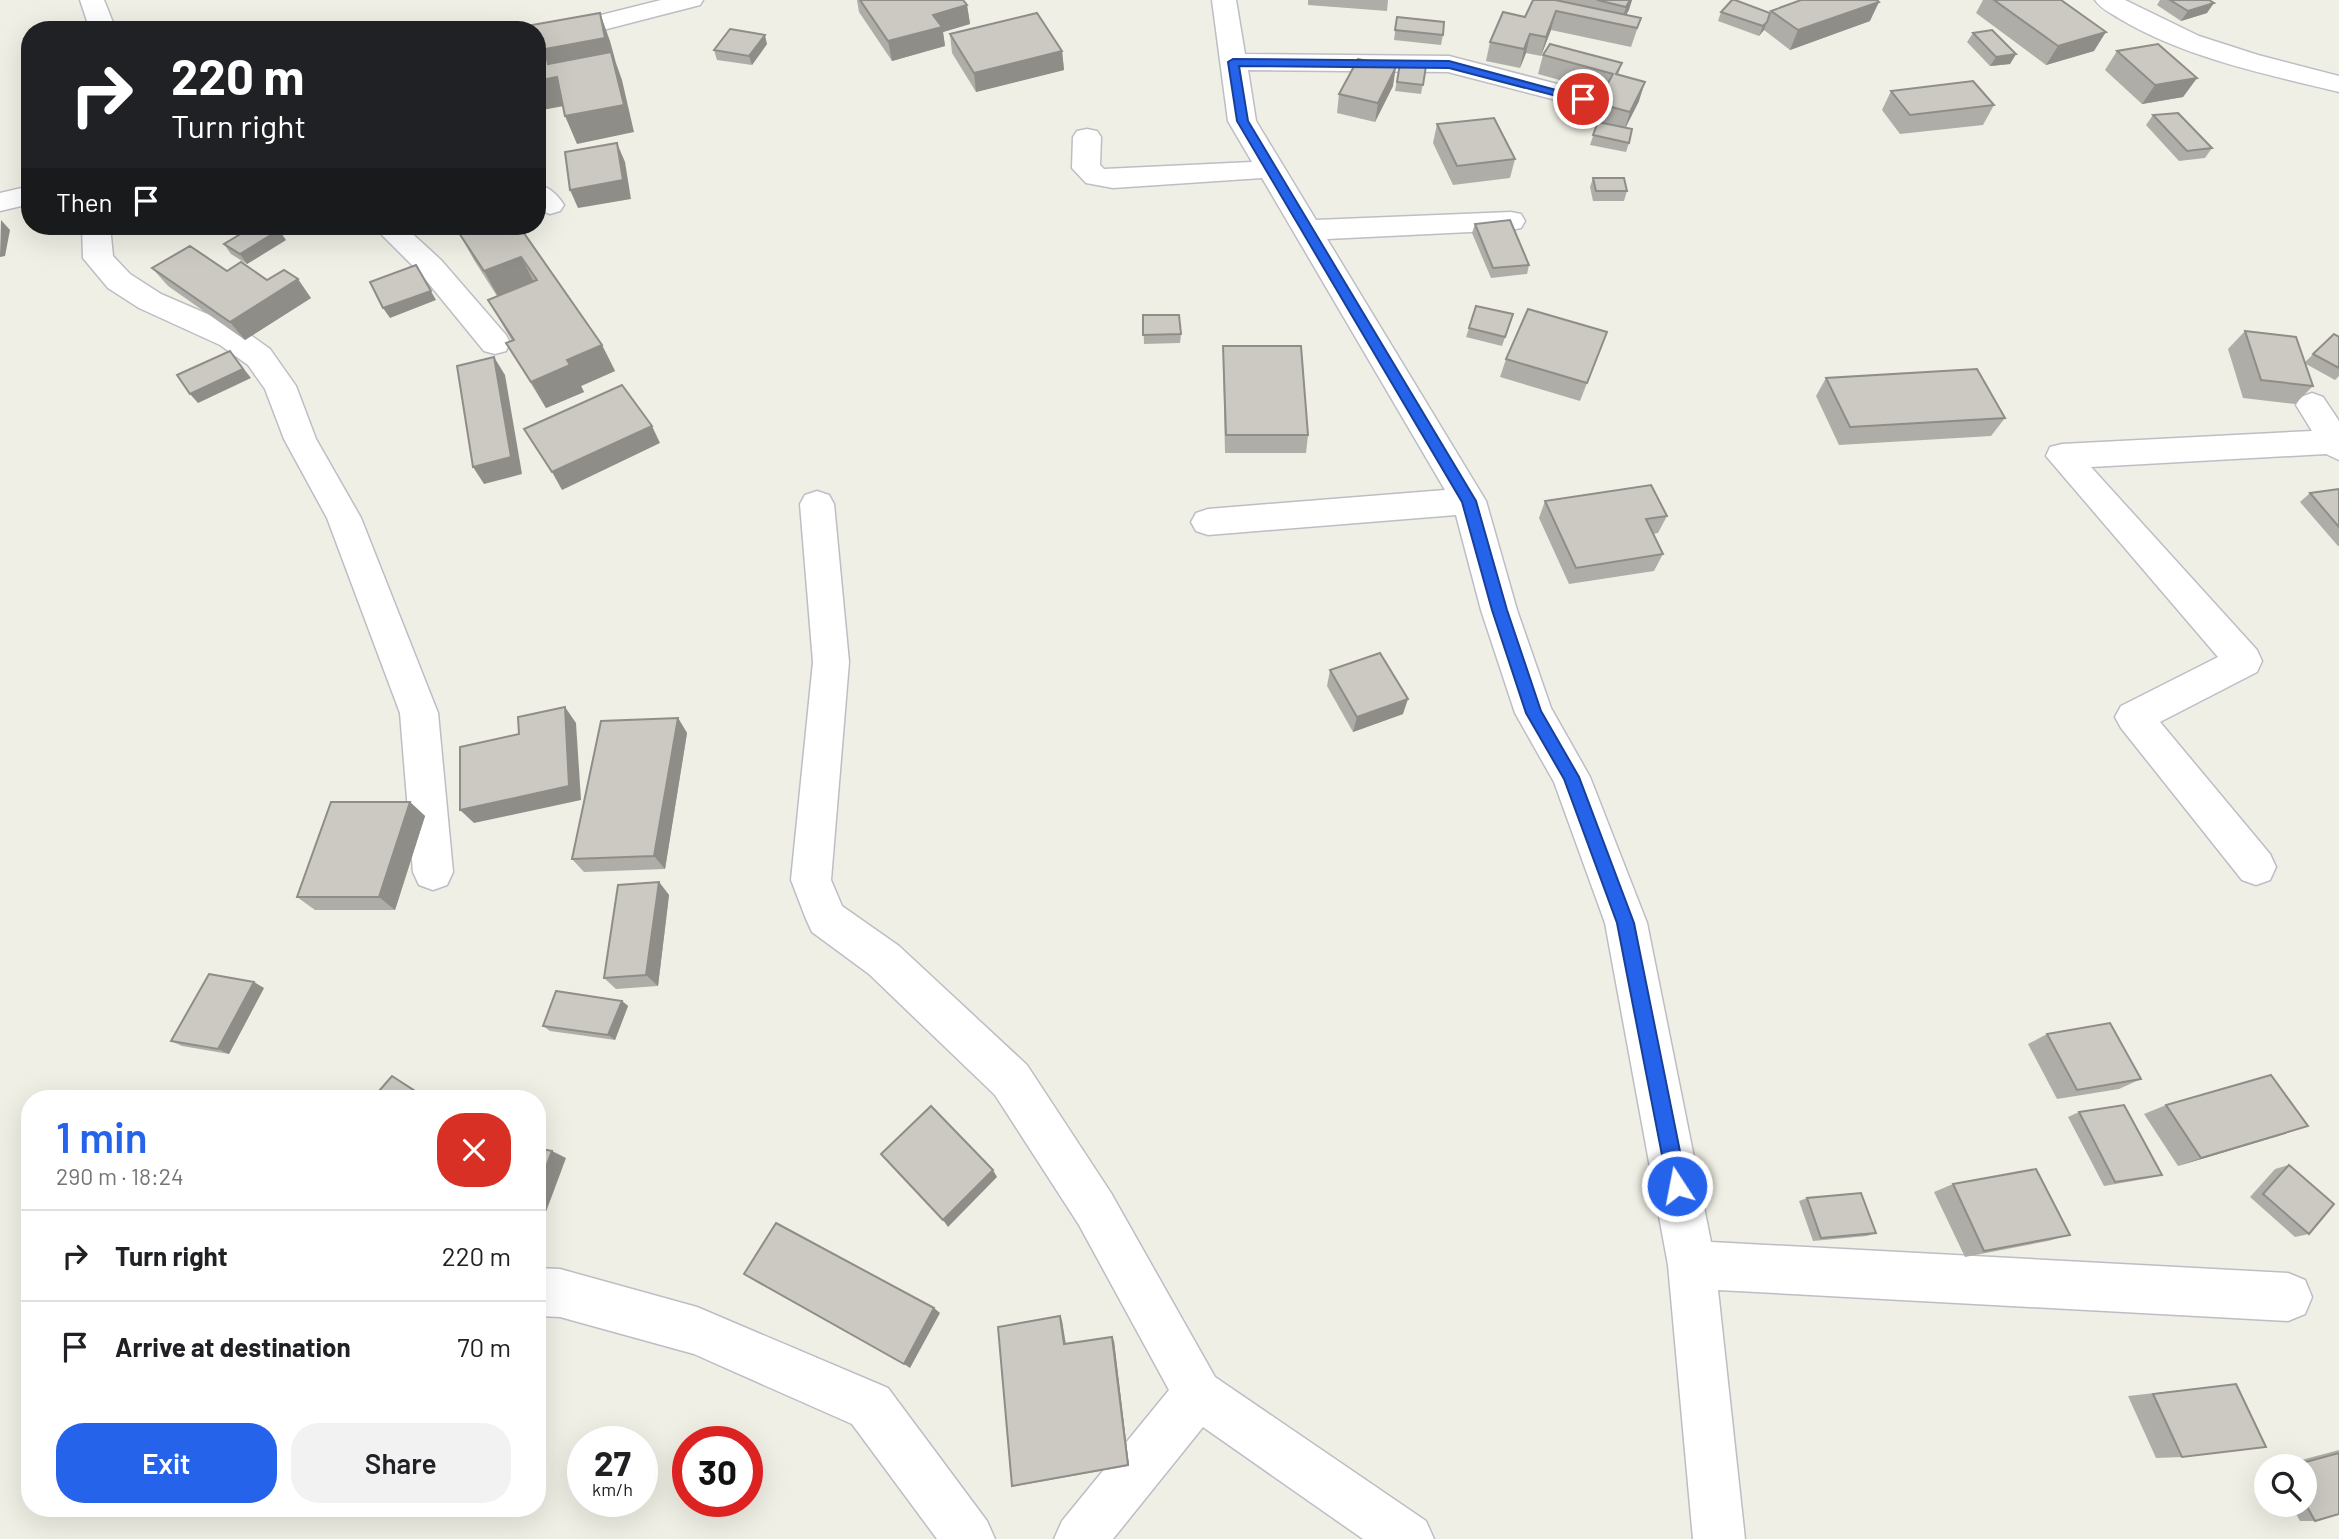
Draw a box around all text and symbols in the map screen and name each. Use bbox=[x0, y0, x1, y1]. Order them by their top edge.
text: 220 m bbox=[171, 46, 305, 105]
icon: right bbox=[56, 49, 147, 140]
pin bbox=[1553, 69, 1613, 129]
icon: arrive bbox=[1564, 80, 1602, 118]
text: Turn right bbox=[171, 106, 306, 144]
icon: arrive bbox=[127, 182, 165, 220]
text: Then bbox=[56, 186, 113, 217]
text: 1 min bbox=[56, 1111, 148, 1161]
button: close bbox=[437, 1113, 511, 1187]
position arrow bbox=[1640, 1149, 1714, 1223]
text: 290 m · 18:24 bbox=[56, 1162, 184, 1190]
icon: right bbox=[56, 1237, 94, 1275]
text: Turn right bbox=[115, 1240, 228, 1271]
text: 220 m bbox=[442, 1240, 511, 1271]
icon: arrive bbox=[56, 1328, 94, 1366]
text: Arrive at destination bbox=[115, 1331, 351, 1362]
text: 70 m bbox=[457, 1331, 511, 1362]
button: Exit bbox=[56, 1423, 277, 1503]
button: Share bbox=[291, 1423, 511, 1503]
speed limit sign: 30 bbox=[672, 1426, 763, 1517]
text: 27 bbox=[594, 1441, 631, 1483]
map controls bbox=[2254, 1454, 2317, 1517]
button: search bbox=[2254, 1454, 2317, 1517]
text: km/h bbox=[592, 1478, 633, 1500]

